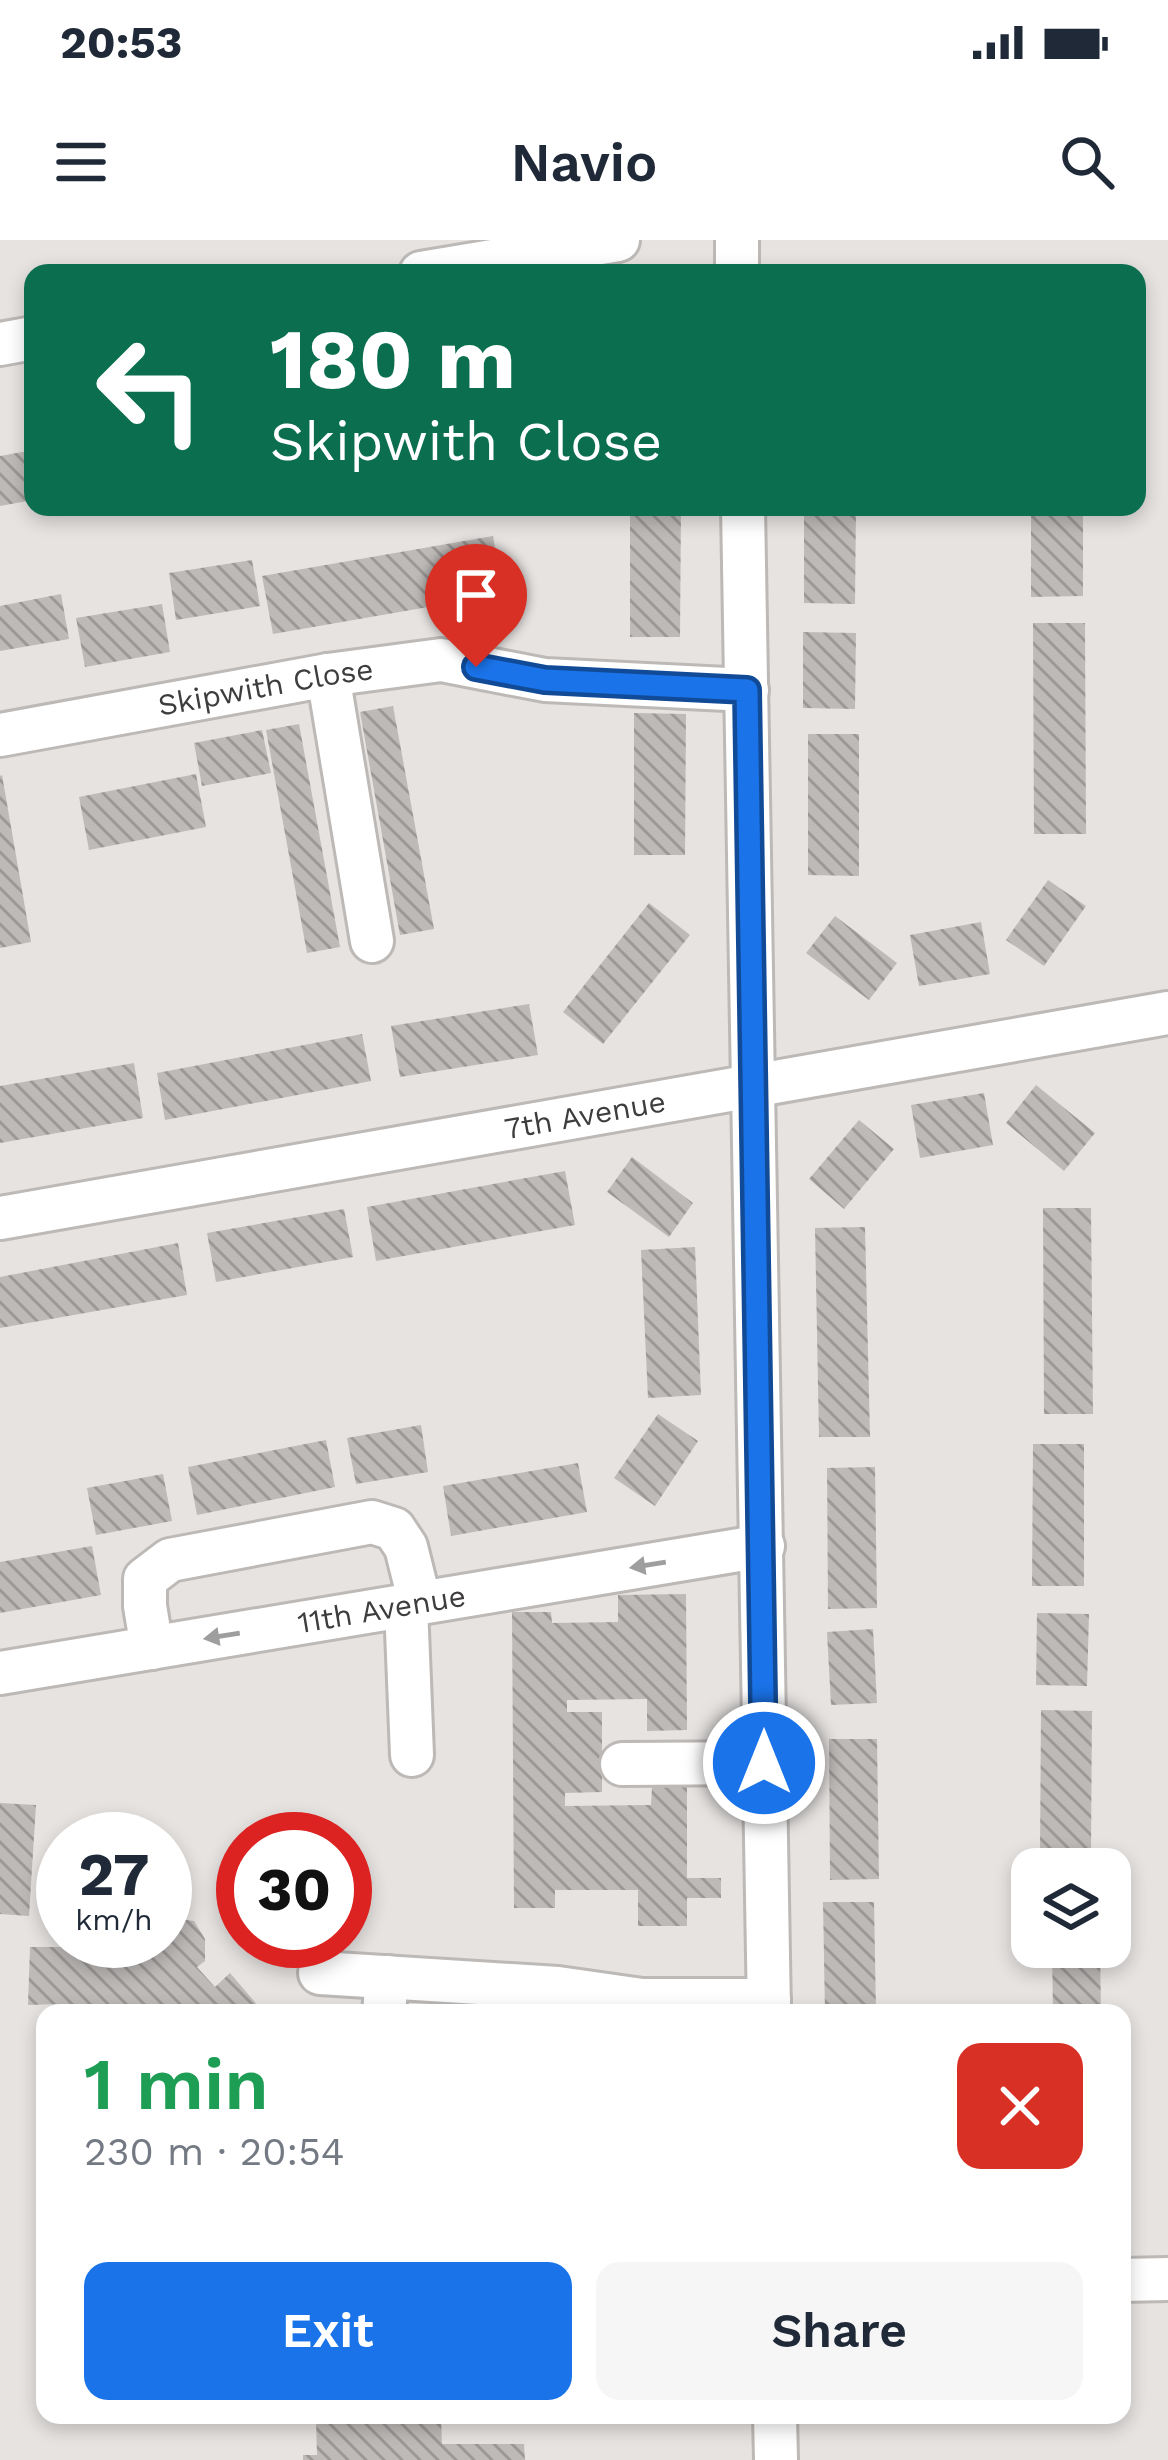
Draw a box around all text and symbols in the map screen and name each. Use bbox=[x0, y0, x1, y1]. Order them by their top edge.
text: 20:53 bbox=[60, 16, 182, 69]
icon: menu bbox=[48, 129, 114, 195]
icon: search bbox=[1054, 129, 1120, 195]
text: Navio bbox=[511, 131, 657, 194]
text: 180 m bbox=[270, 310, 516, 408]
icon: left bbox=[72, 312, 228, 468]
text: Skipwith Close bbox=[270, 410, 662, 473]
pin bbox=[425, 544, 527, 667]
icon: arrive bbox=[443, 562, 509, 628]
street label: Skipwith Close bbox=[155, 651, 375, 723]
street label: 7th Avenue bbox=[502, 1083, 668, 1146]
one-way arrow bbox=[628, 1557, 666, 1575]
street label: 11th Avenue bbox=[295, 1578, 468, 1640]
one-way arrow bbox=[202, 1628, 240, 1646]
position arrow bbox=[701, 1700, 827, 1826]
speed limit sign: 30 bbox=[216, 1812, 372, 1968]
text: 27 bbox=[78, 1839, 150, 1910]
map controls bbox=[1011, 1848, 1131, 1968]
button: layers bbox=[1011, 1848, 1131, 1968]
text: km/h bbox=[75, 1902, 153, 1937]
text: 1 min bbox=[84, 2042, 269, 2126]
button: close bbox=[957, 2043, 1083, 2169]
text: 230 m · 20:54 bbox=[84, 2129, 345, 2174]
button: Exit bbox=[84, 2262, 572, 2400]
button: Share bbox=[596, 2262, 1083, 2400]

